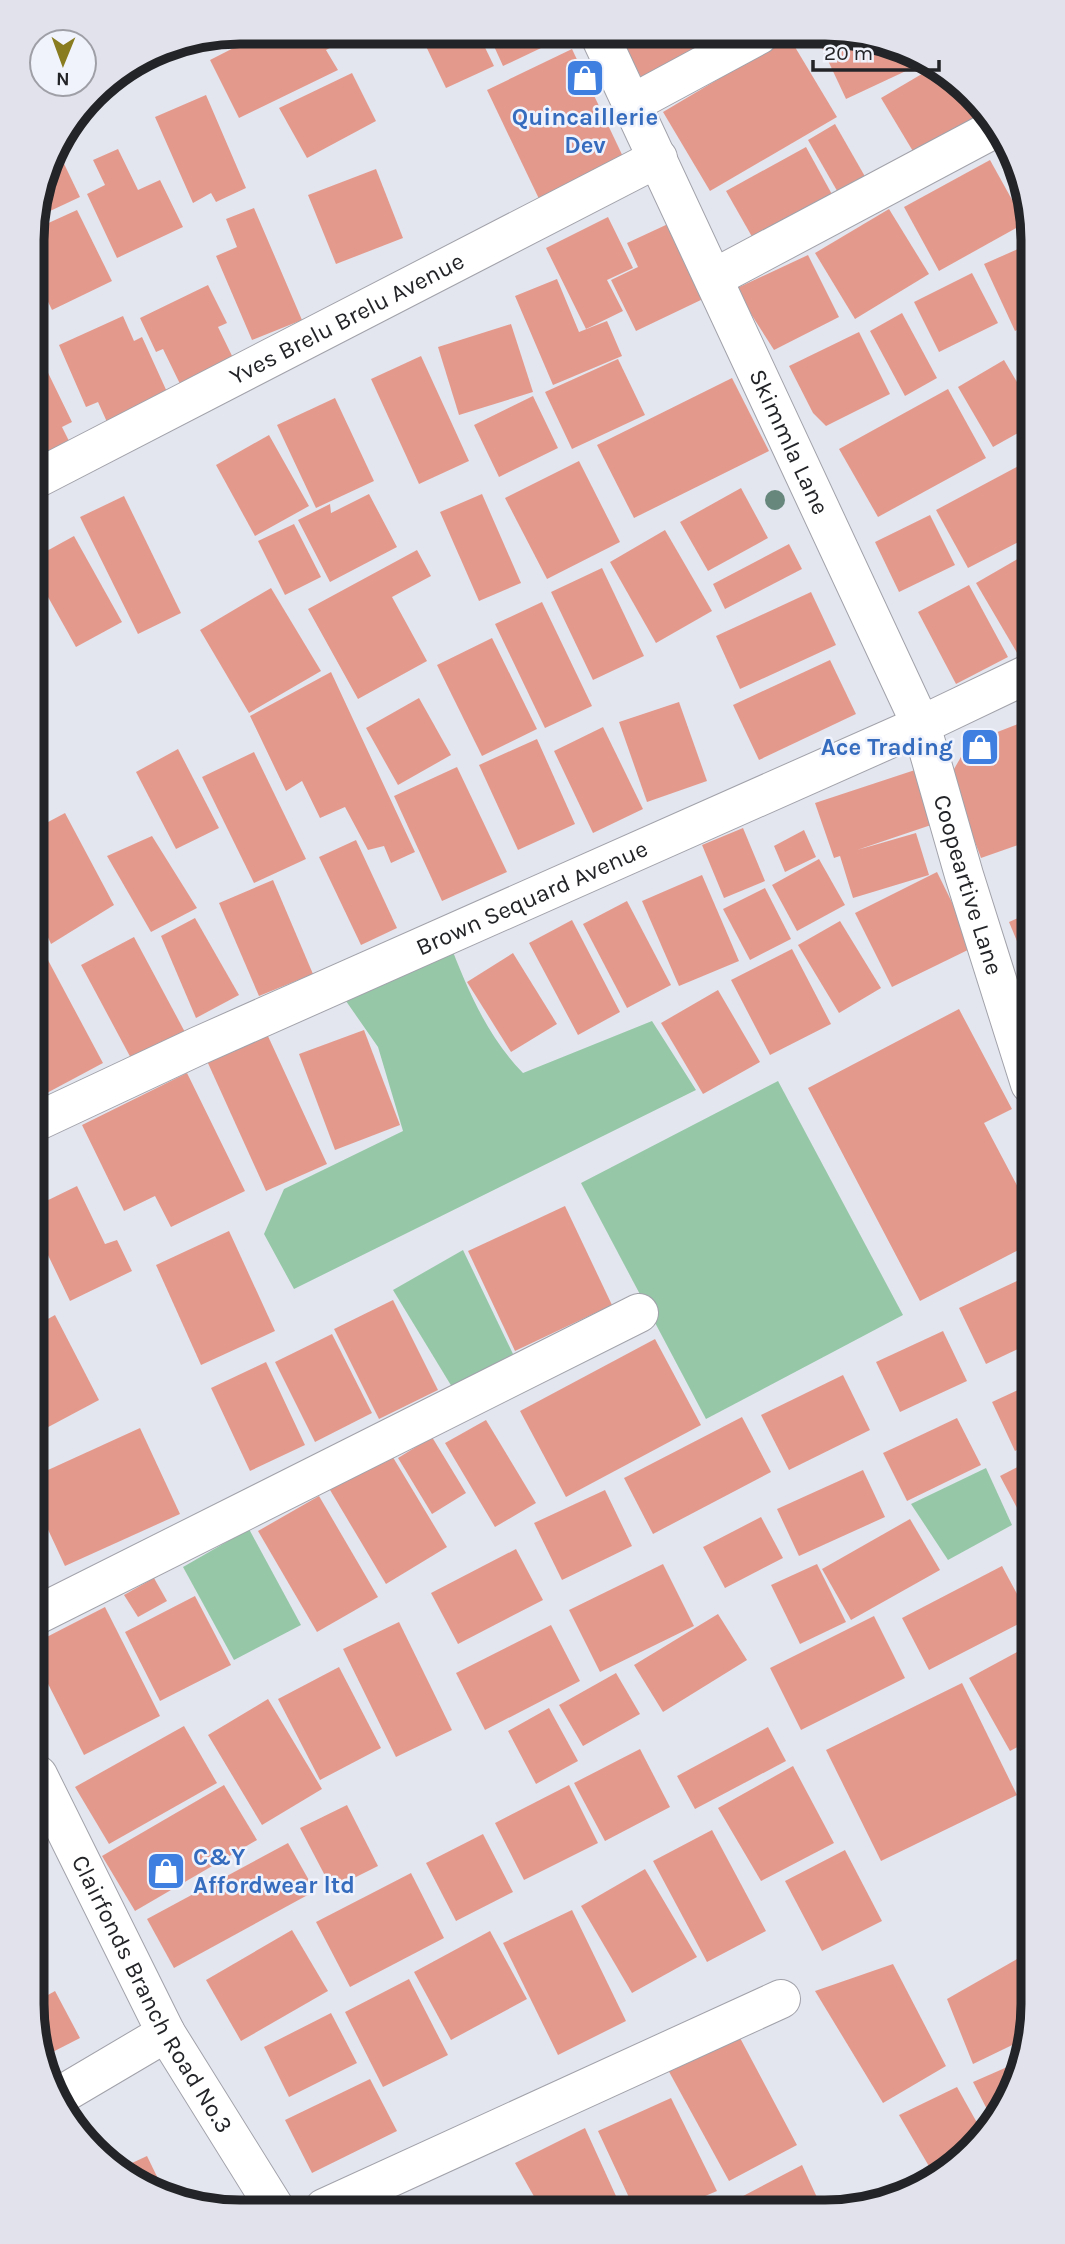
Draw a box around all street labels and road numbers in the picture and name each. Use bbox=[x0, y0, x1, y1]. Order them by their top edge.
street label: Yves Brelu Brelu Avenue bbox=[225, 247, 469, 391]
street label: Skimmla Lane bbox=[743, 365, 835, 519]
street label: Coopeartive Lane bbox=[928, 792, 1009, 978]
street label: Brown Sequard Avenue bbox=[411, 834, 652, 962]
street label: Clairfonds Branch Road No.3 bbox=[66, 1850, 239, 2138]

